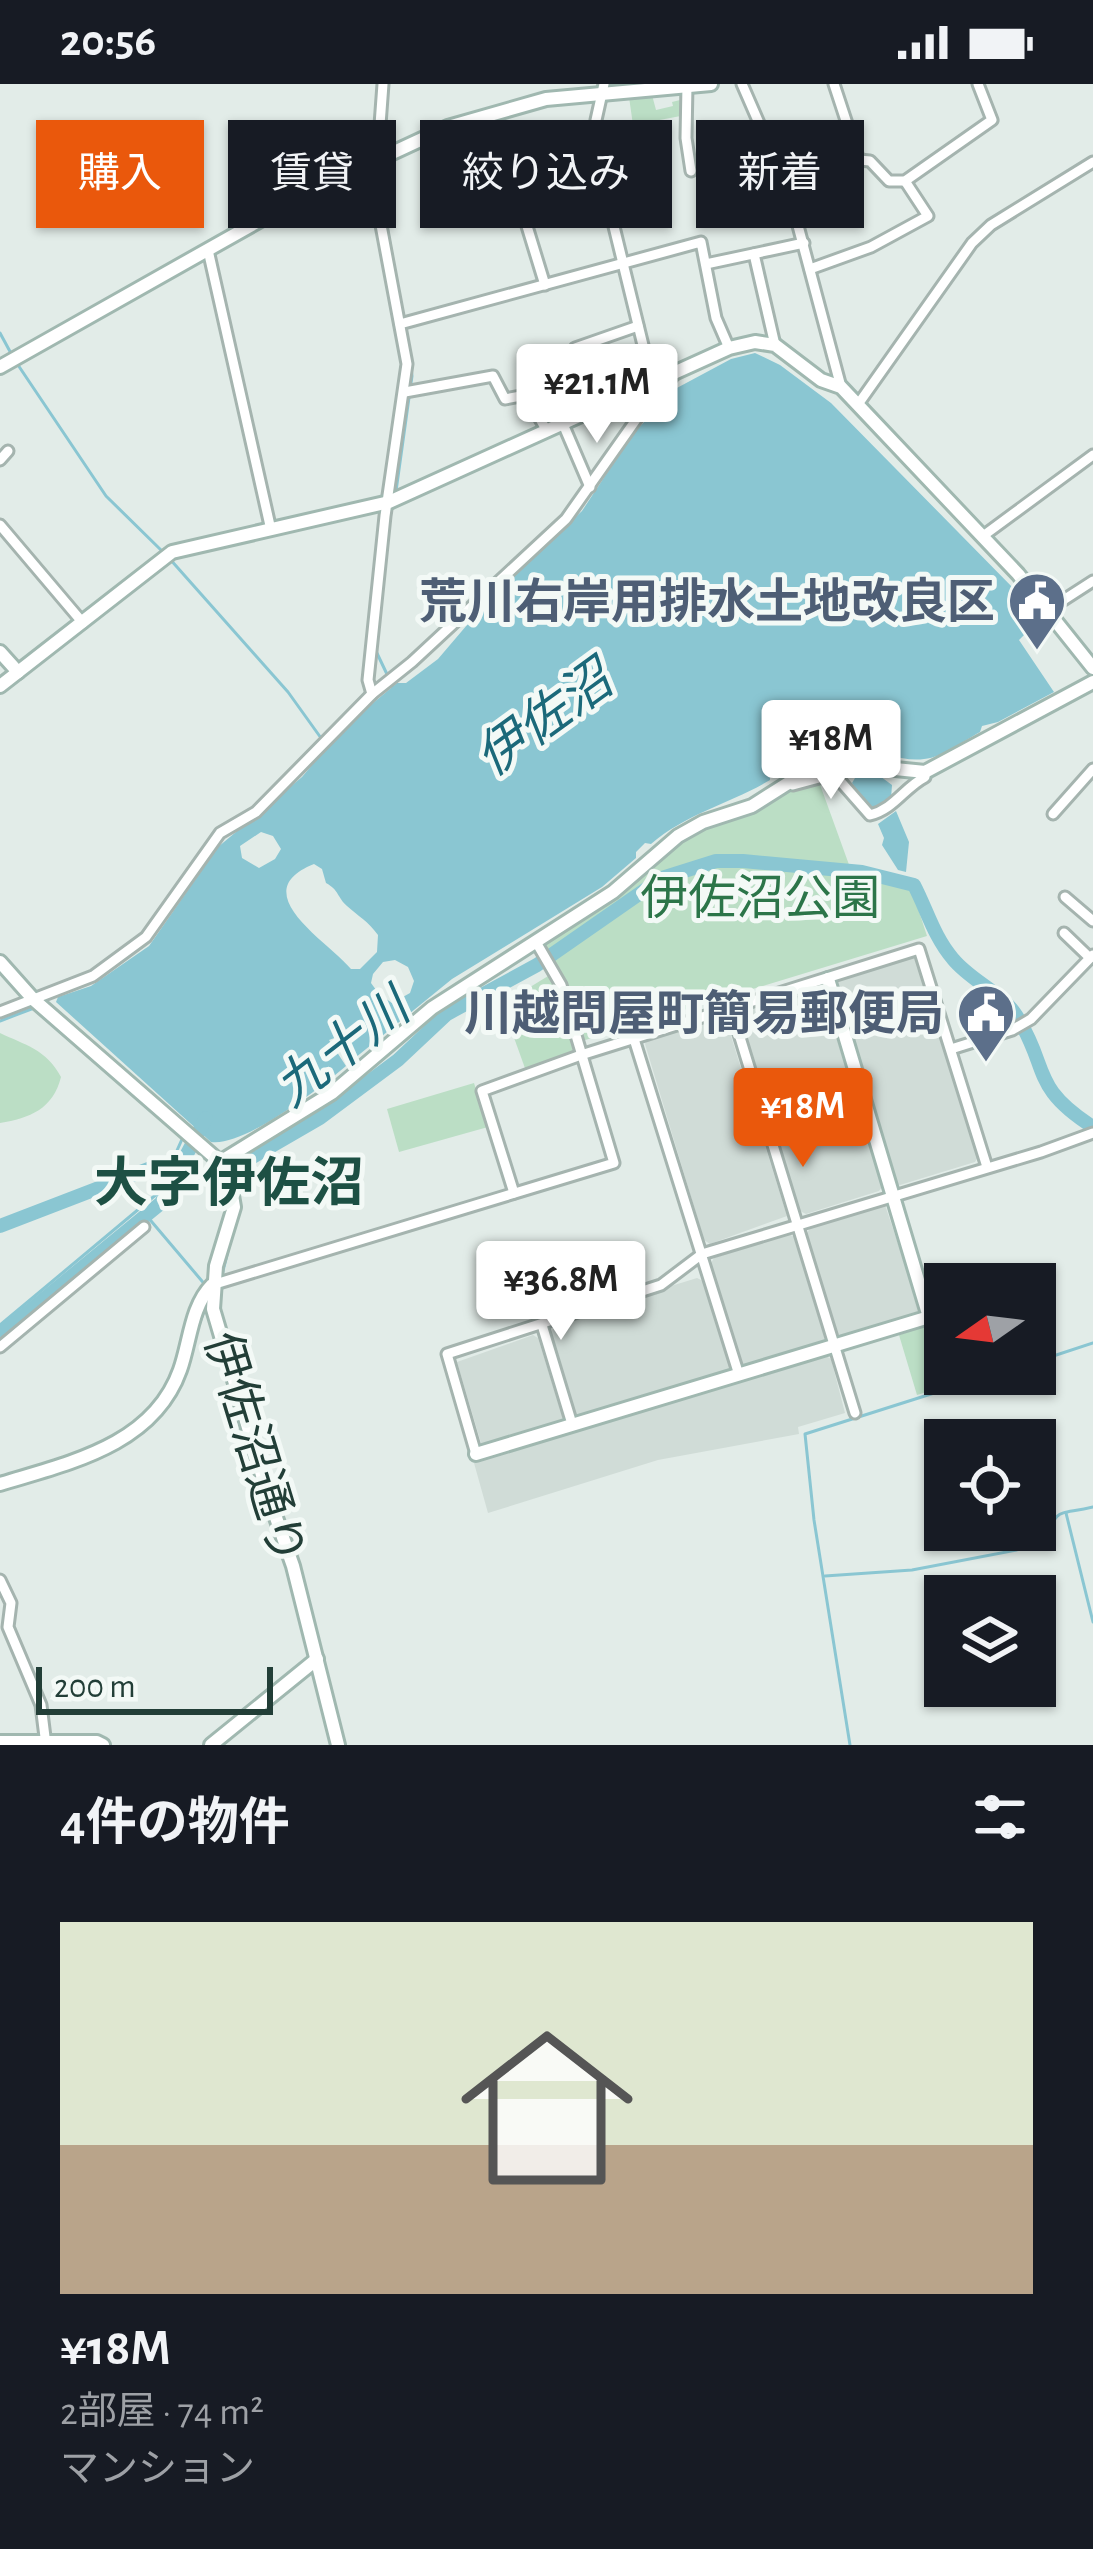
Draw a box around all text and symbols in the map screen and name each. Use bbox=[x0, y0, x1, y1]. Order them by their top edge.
text: 20:56 bbox=[60, 19, 156, 64]
chip: 購入 bbox=[36, 120, 204, 228]
chip: 賃貸 bbox=[228, 120, 396, 228]
chip: 絞り込み bbox=[420, 120, 672, 228]
chip: 新着 bbox=[696, 120, 864, 228]
pin: ¥21.1M bbox=[499, 344, 695, 446]
text: ¥21.1M bbox=[544, 363, 650, 402]
public building icon: 荒川右岸用排水土地改良区 bbox=[1006, 570, 1068, 652]
place label: 荒川右岸用排水土地改良区 bbox=[419, 576, 995, 628]
water label: 伊佐沼 bbox=[466, 649, 626, 786]
pin: ¥18M bbox=[760, 700, 902, 802]
text: ¥18M bbox=[789, 719, 873, 758]
park label: 伊佐沼公園 bbox=[640, 873, 880, 924]
water label: 九十川 bbox=[265, 977, 422, 1116]
public building icon: 川越問屋町簡易郵便局 bbox=[955, 982, 1017, 1064]
place label: 川越問屋町簡易郵便局 bbox=[464, 988, 944, 1040]
pin: ¥18M bbox=[732, 1068, 874, 1170]
text: ¥18M bbox=[761, 1087, 845, 1126]
district label: 大字伊佐沼 bbox=[94, 1155, 364, 1212]
pin: ¥36.8M bbox=[463, 1241, 659, 1343]
text: ¥36.8M bbox=[503, 1260, 619, 1299]
north arrow bbox=[924, 1263, 1056, 1395]
map controls bbox=[924, 1263, 1056, 1707]
street label: 伊佐沼通り bbox=[195, 1326, 314, 1571]
button: locate bbox=[924, 1419, 1056, 1551]
button: layers bbox=[924, 1575, 1056, 1707]
scale bar bbox=[36, 1661, 273, 1714]
text: 200 m bbox=[54, 1671, 136, 1704]
icon: filters bbox=[967, 1784, 1033, 1850]
text: 4件の物件 bbox=[60, 1798, 290, 1849]
icon: home bbox=[439, 2000, 655, 2216]
text: ¥18M bbox=[60, 2323, 171, 2374]
text: 2部屋 · 74 m² bbox=[60, 2393, 264, 2432]
text: マンション bbox=[60, 2450, 255, 2489]

